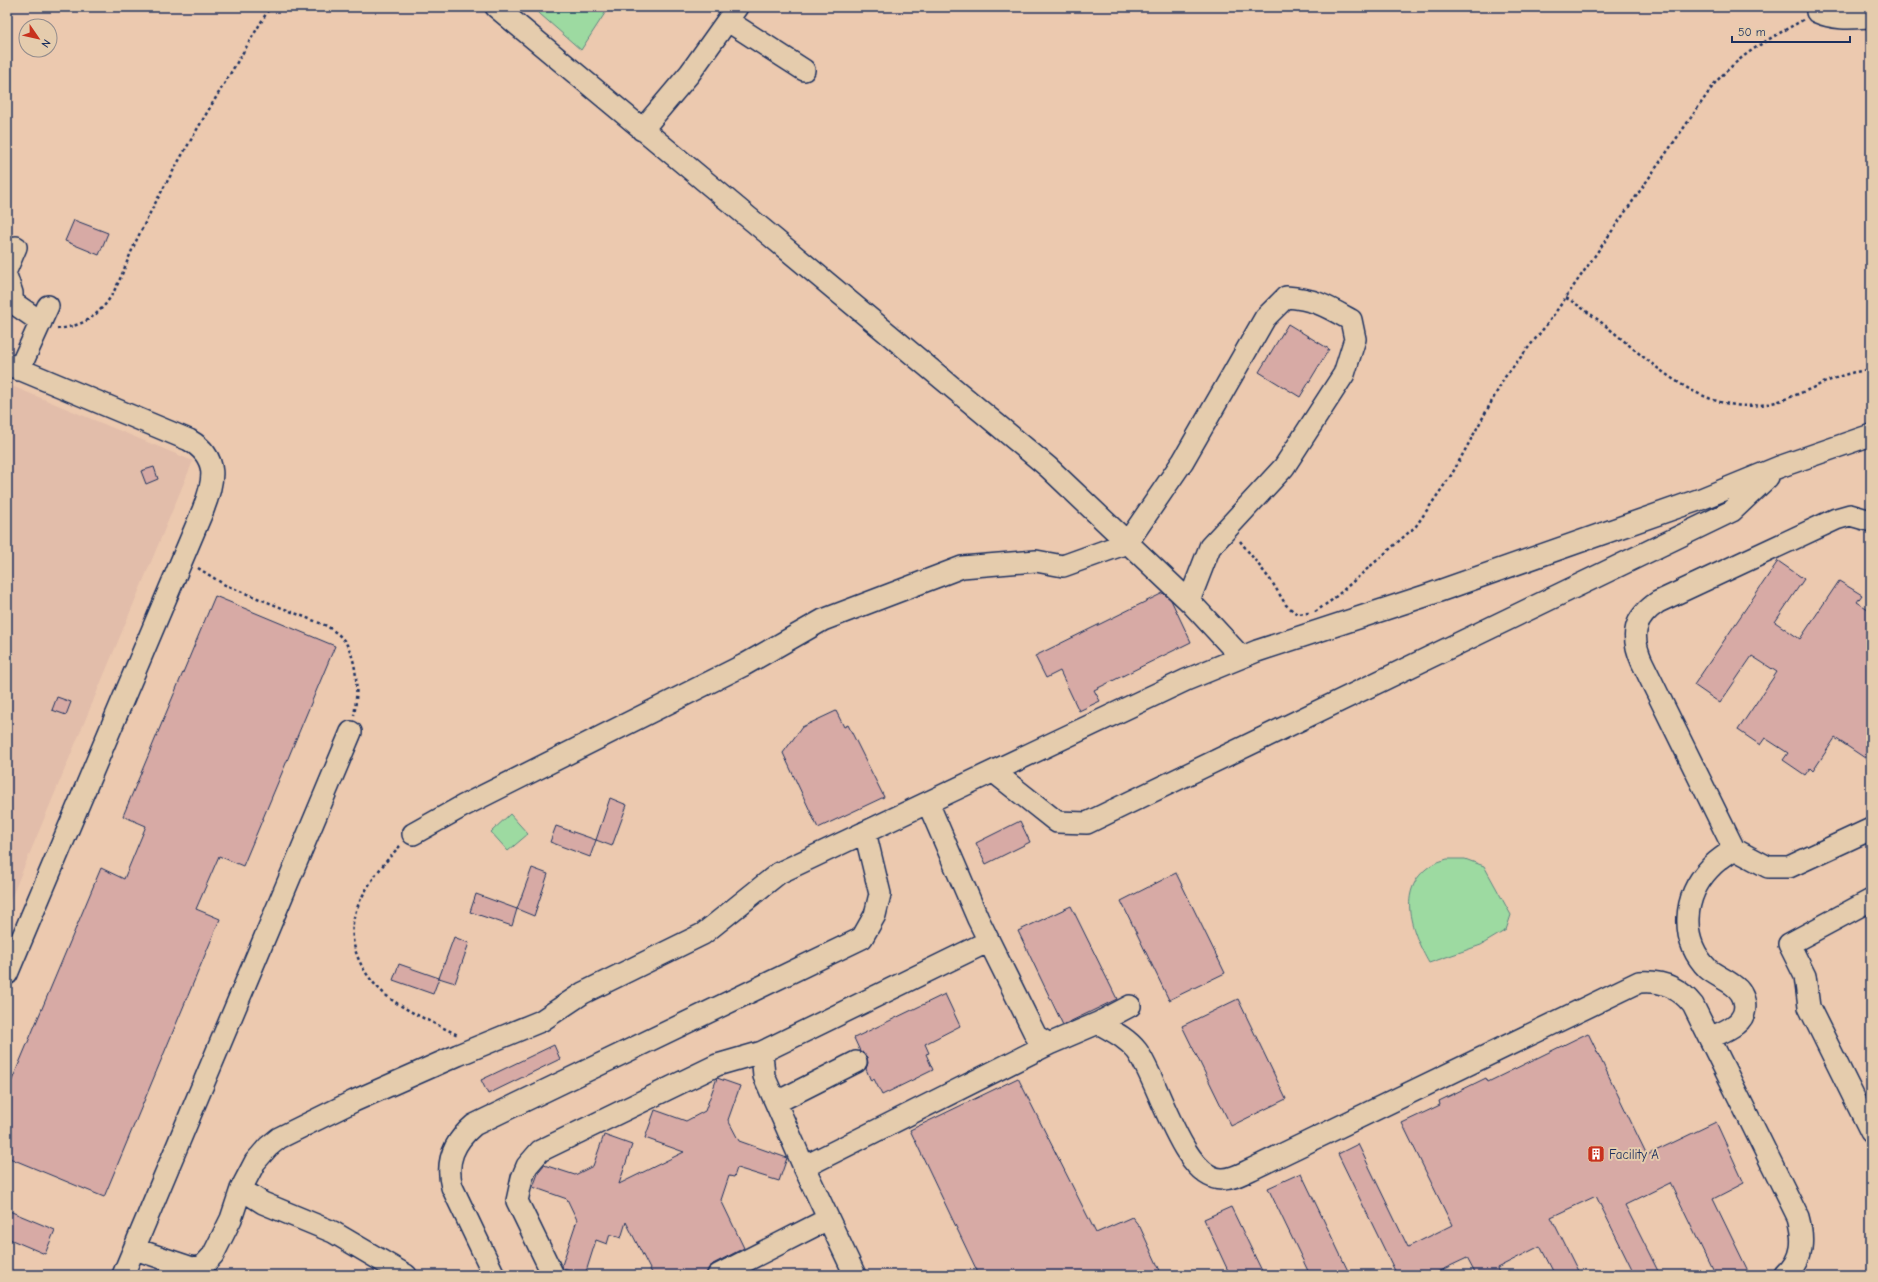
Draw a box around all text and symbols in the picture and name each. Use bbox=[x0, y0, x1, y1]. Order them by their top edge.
north arrow bbox=[18, 18, 58, 58]
scale bar bbox=[1732, 18, 1850, 44]
text: 50 m bbox=[1738, 25, 1766, 39]
text: N bbox=[38, 37, 53, 50]
building icon: Facility A bbox=[1586, 1144, 1606, 1164]
place label: Facility A bbox=[1609, 1147, 1659, 1162]

